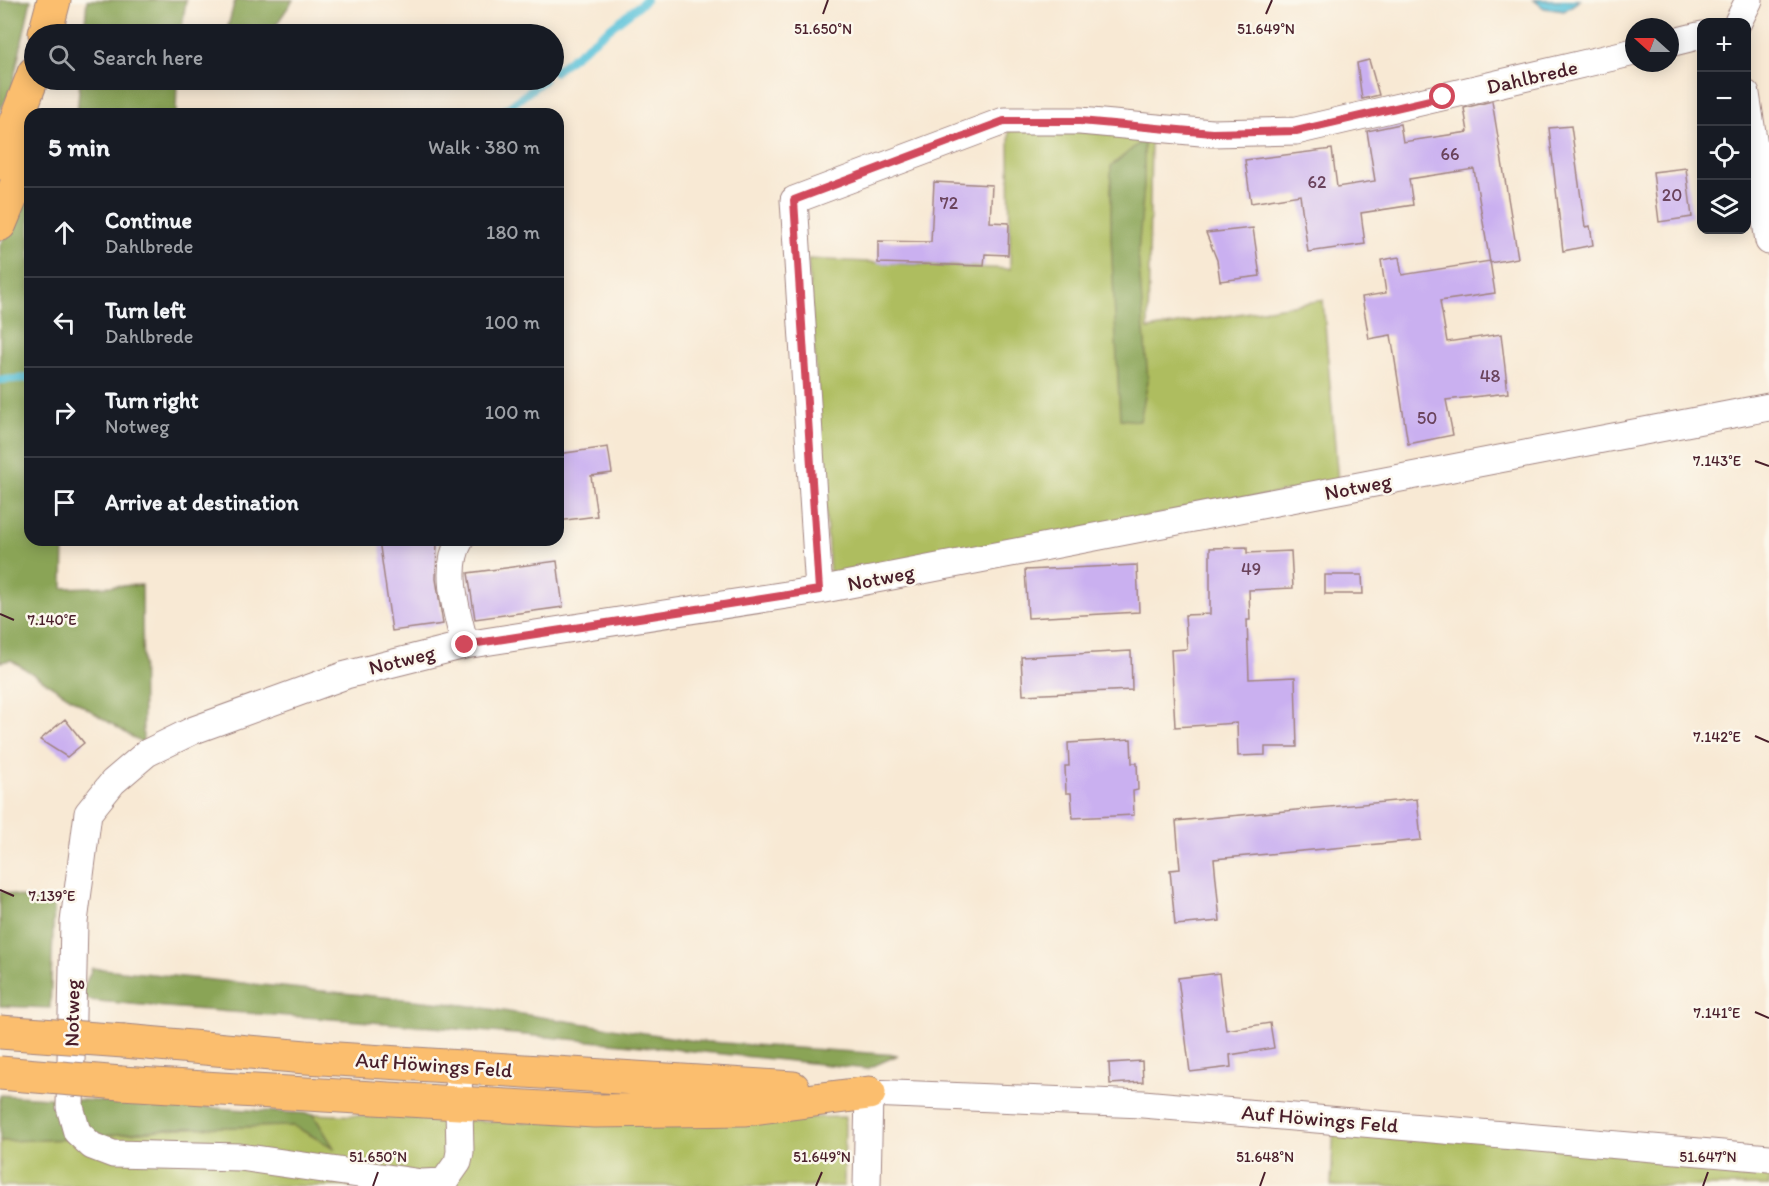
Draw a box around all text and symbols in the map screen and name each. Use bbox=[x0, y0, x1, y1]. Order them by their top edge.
north arrow bbox=[1625, 18, 1679, 72]
map controls bbox=[1697, 18, 1751, 234]
button: + bbox=[1697, 18, 1751, 72]
text: 51.650°N bbox=[794, 20, 852, 38]
text: 51.649°N bbox=[1237, 20, 1295, 38]
search box bbox=[24, 24, 564, 90]
icon: search bbox=[45, 41, 78, 74]
text: Search here bbox=[93, 44, 203, 71]
street label: Dahlbrede bbox=[1484, 54, 1580, 99]
button: − bbox=[1697, 72, 1751, 126]
route start bbox=[1429, 83, 1455, 109]
button: locate bbox=[1697, 126, 1751, 180]
text: 5 min bbox=[48, 131, 110, 163]
text: Walk · 380 m bbox=[428, 135, 540, 159]
house number: 66 bbox=[1440, 143, 1460, 165]
house number: 62 bbox=[1308, 171, 1327, 193]
button: layers bbox=[1697, 180, 1751, 234]
house number: 20 bbox=[1662, 184, 1682, 206]
house number: 72 bbox=[940, 192, 959, 214]
text: Continue bbox=[105, 207, 192, 234]
icon: ahead bbox=[48, 216, 81, 249]
text: 180 m bbox=[486, 220, 540, 244]
text: Dahlbrede bbox=[105, 234, 193, 258]
text: Turn left bbox=[105, 297, 186, 324]
icon: left bbox=[48, 306, 81, 339]
text: 100 m bbox=[485, 310, 540, 334]
text: Dahlbrede bbox=[105, 324, 193, 348]
house number: 48 bbox=[1480, 365, 1500, 387]
text: Turn right bbox=[105, 387, 199, 414]
icon: right bbox=[48, 396, 81, 429]
text: 100 m bbox=[485, 400, 540, 424]
house number: 50 bbox=[1417, 407, 1437, 429]
text: Notweg bbox=[105, 414, 170, 438]
text: 7.143°E bbox=[1693, 452, 1741, 470]
street label: Notweg bbox=[1322, 468, 1394, 505]
icon: arrive bbox=[48, 486, 81, 519]
text: Arrive at destination bbox=[105, 489, 299, 516]
house number: 49 bbox=[1241, 558, 1261, 580]
street label: Notweg bbox=[845, 559, 917, 596]
text: 7.140°E bbox=[27, 611, 77, 629]
route end bbox=[451, 631, 477, 657]
street label: Notweg bbox=[366, 639, 438, 680]
text: 7.142°E bbox=[1693, 728, 1741, 746]
text: 7.139°E bbox=[29, 887, 75, 905]
street label: Notweg bbox=[58, 979, 85, 1047]
text: 7.141°E bbox=[1694, 1004, 1740, 1022]
street label: Auf Höwings Feld bbox=[355, 1047, 514, 1082]
street label: Auf Höwings Feld bbox=[1240, 1099, 1400, 1138]
text: 51.650°N bbox=[349, 1148, 407, 1166]
text: 51.649°N bbox=[793, 1148, 851, 1166]
text: 51.648°N bbox=[1236, 1148, 1294, 1166]
text: 51.647°N bbox=[1679, 1148, 1737, 1166]

